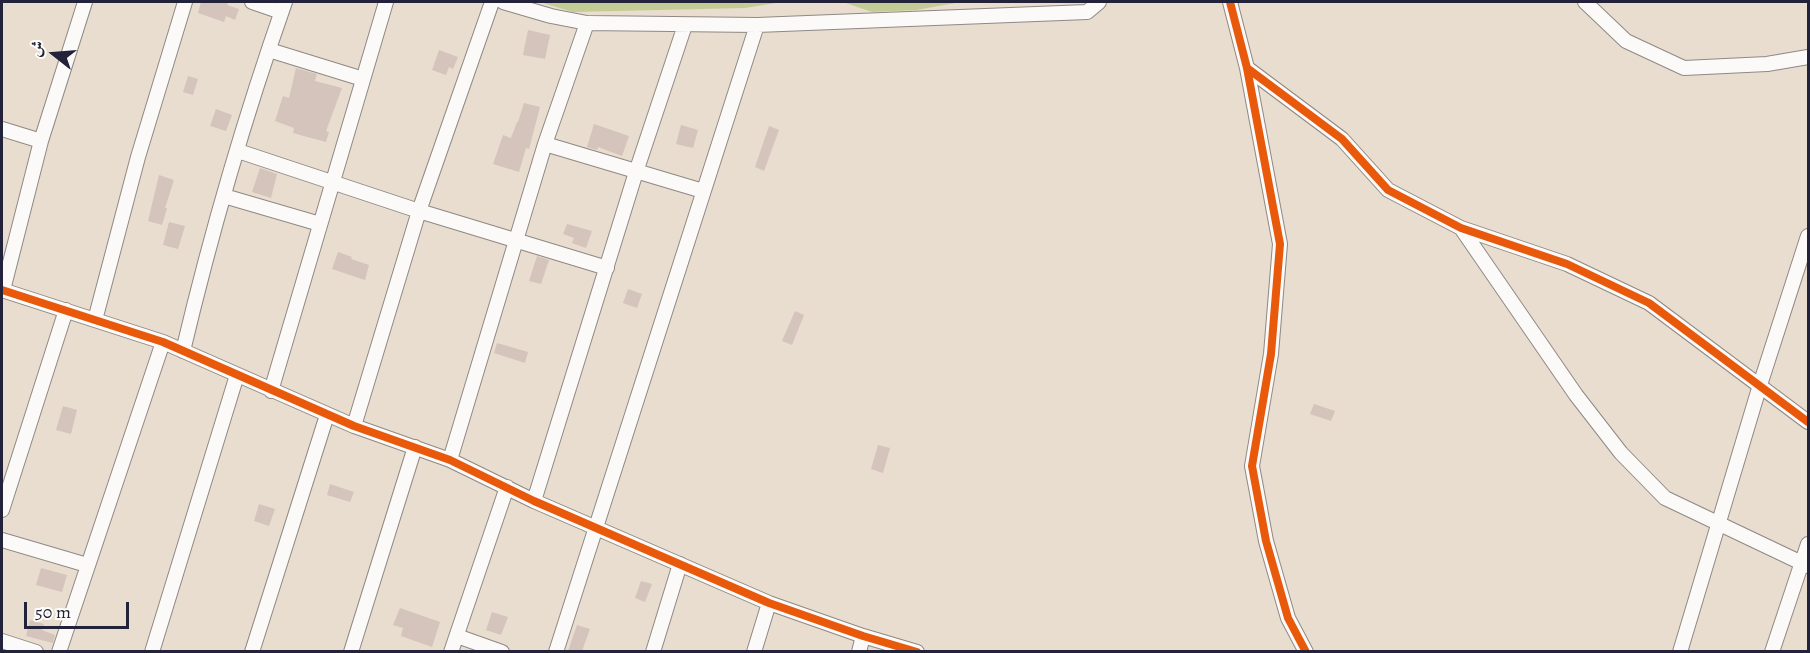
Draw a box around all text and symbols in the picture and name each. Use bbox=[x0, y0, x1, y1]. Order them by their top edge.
north arrow bbox=[24, 24, 84, 84]
text: ش bbox=[24, 38, 50, 60]
scale bar bbox=[27, 590, 132, 628]
text: 50 m bbox=[35, 600, 71, 624]

